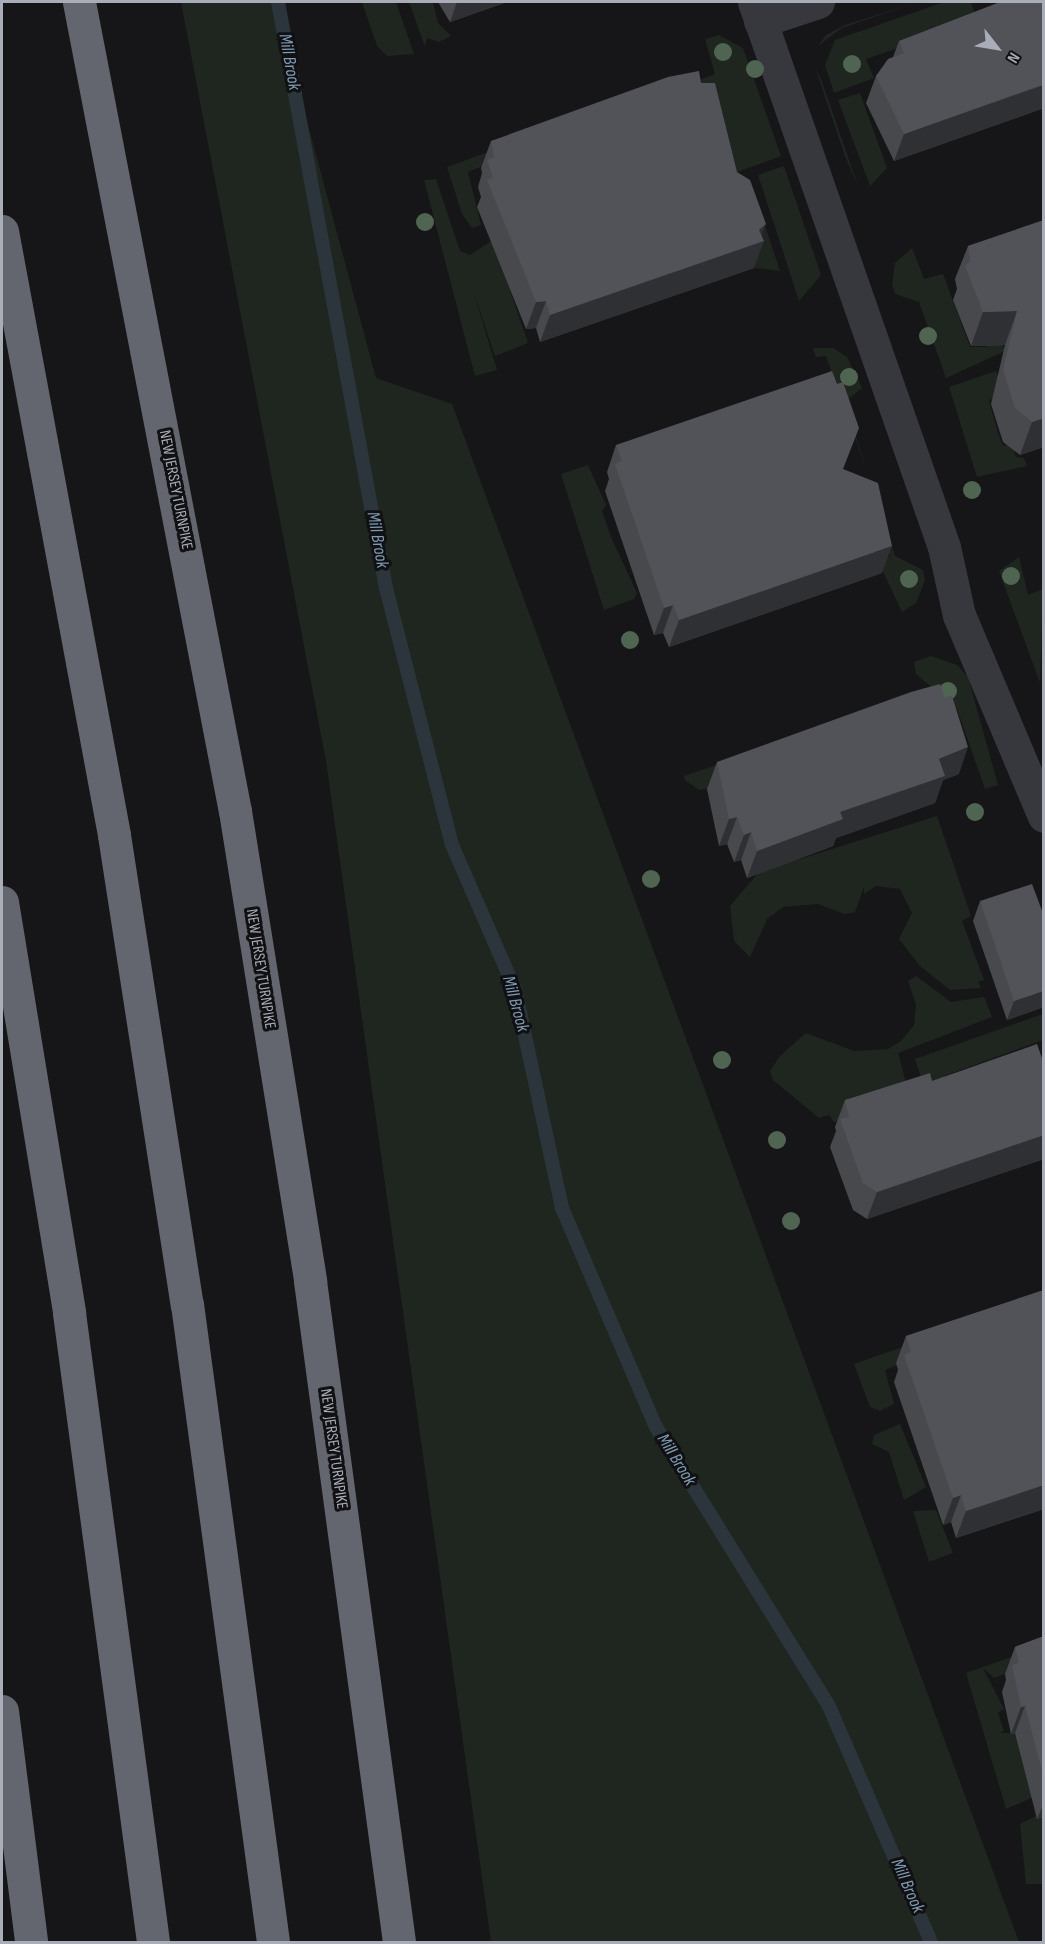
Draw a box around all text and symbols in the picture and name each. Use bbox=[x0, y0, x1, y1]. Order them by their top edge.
north arrow bbox=[967, 18, 1027, 78]
water label: Mill Brook bbox=[273, 32, 305, 92]
text: N bbox=[1003, 49, 1023, 66]
street label: NEW JERSEY TURNPIKE bbox=[154, 429, 196, 551]
water label: Mill Brook bbox=[361, 510, 393, 570]
street label: NEW JERSEY TURNPIKE bbox=[241, 908, 279, 1030]
water label: Mill Brook bbox=[497, 974, 533, 1034]
street label: NEW JERSEY TURNPIKE bbox=[315, 1388, 351, 1510]
water label: Mill Brook bbox=[652, 1430, 700, 1490]
water label: Mill Brook bbox=[886, 1856, 928, 1916]

